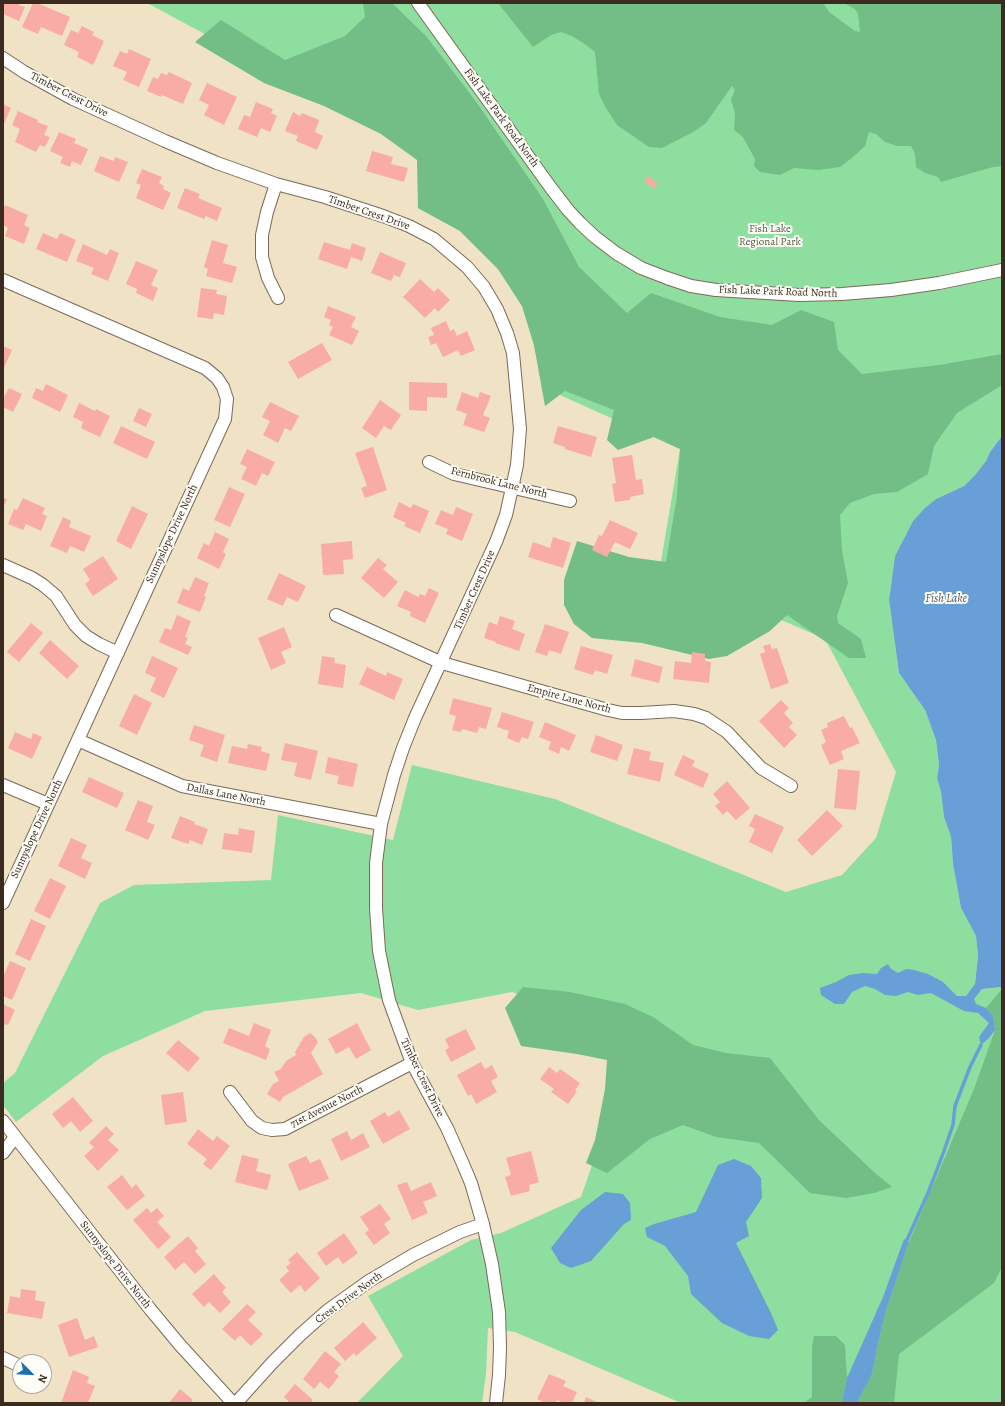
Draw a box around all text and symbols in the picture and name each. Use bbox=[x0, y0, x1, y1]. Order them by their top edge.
street label: Fish Lake Park Road North bbox=[461, 66, 541, 170]
street label: Timber Crest Drive bbox=[28, 70, 110, 120]
street label: Timber Crest Drive bbox=[326, 193, 412, 233]
park label: Fish Lake Regional Park bbox=[739, 222, 801, 248]
street label: Fish Lake Park Road North bbox=[718, 283, 838, 301]
street label: Fernbrook Lane North bbox=[449, 465, 549, 501]
street label: Sunnyslope Drive North bbox=[143, 482, 201, 586]
street label: Timber Crest Drive bbox=[452, 548, 498, 632]
water label: Fish Lake bbox=[925, 592, 967, 606]
street label: Empire Lane North bbox=[526, 681, 612, 717]
street label: Sunnyslope Drive North bbox=[8, 777, 66, 881]
street label: Dallas Lane North bbox=[185, 781, 267, 809]
street label: Timber Crest Drive bbox=[397, 1037, 447, 1119]
street label: 71st Avenue North bbox=[288, 1083, 366, 1131]
street label: Sunnyslope Drive North bbox=[77, 1218, 153, 1312]
street label: Crest Drive North bbox=[313, 1269, 385, 1327]
north arrow bbox=[12, 1354, 52, 1394]
text: N bbox=[34, 1372, 51, 1385]

